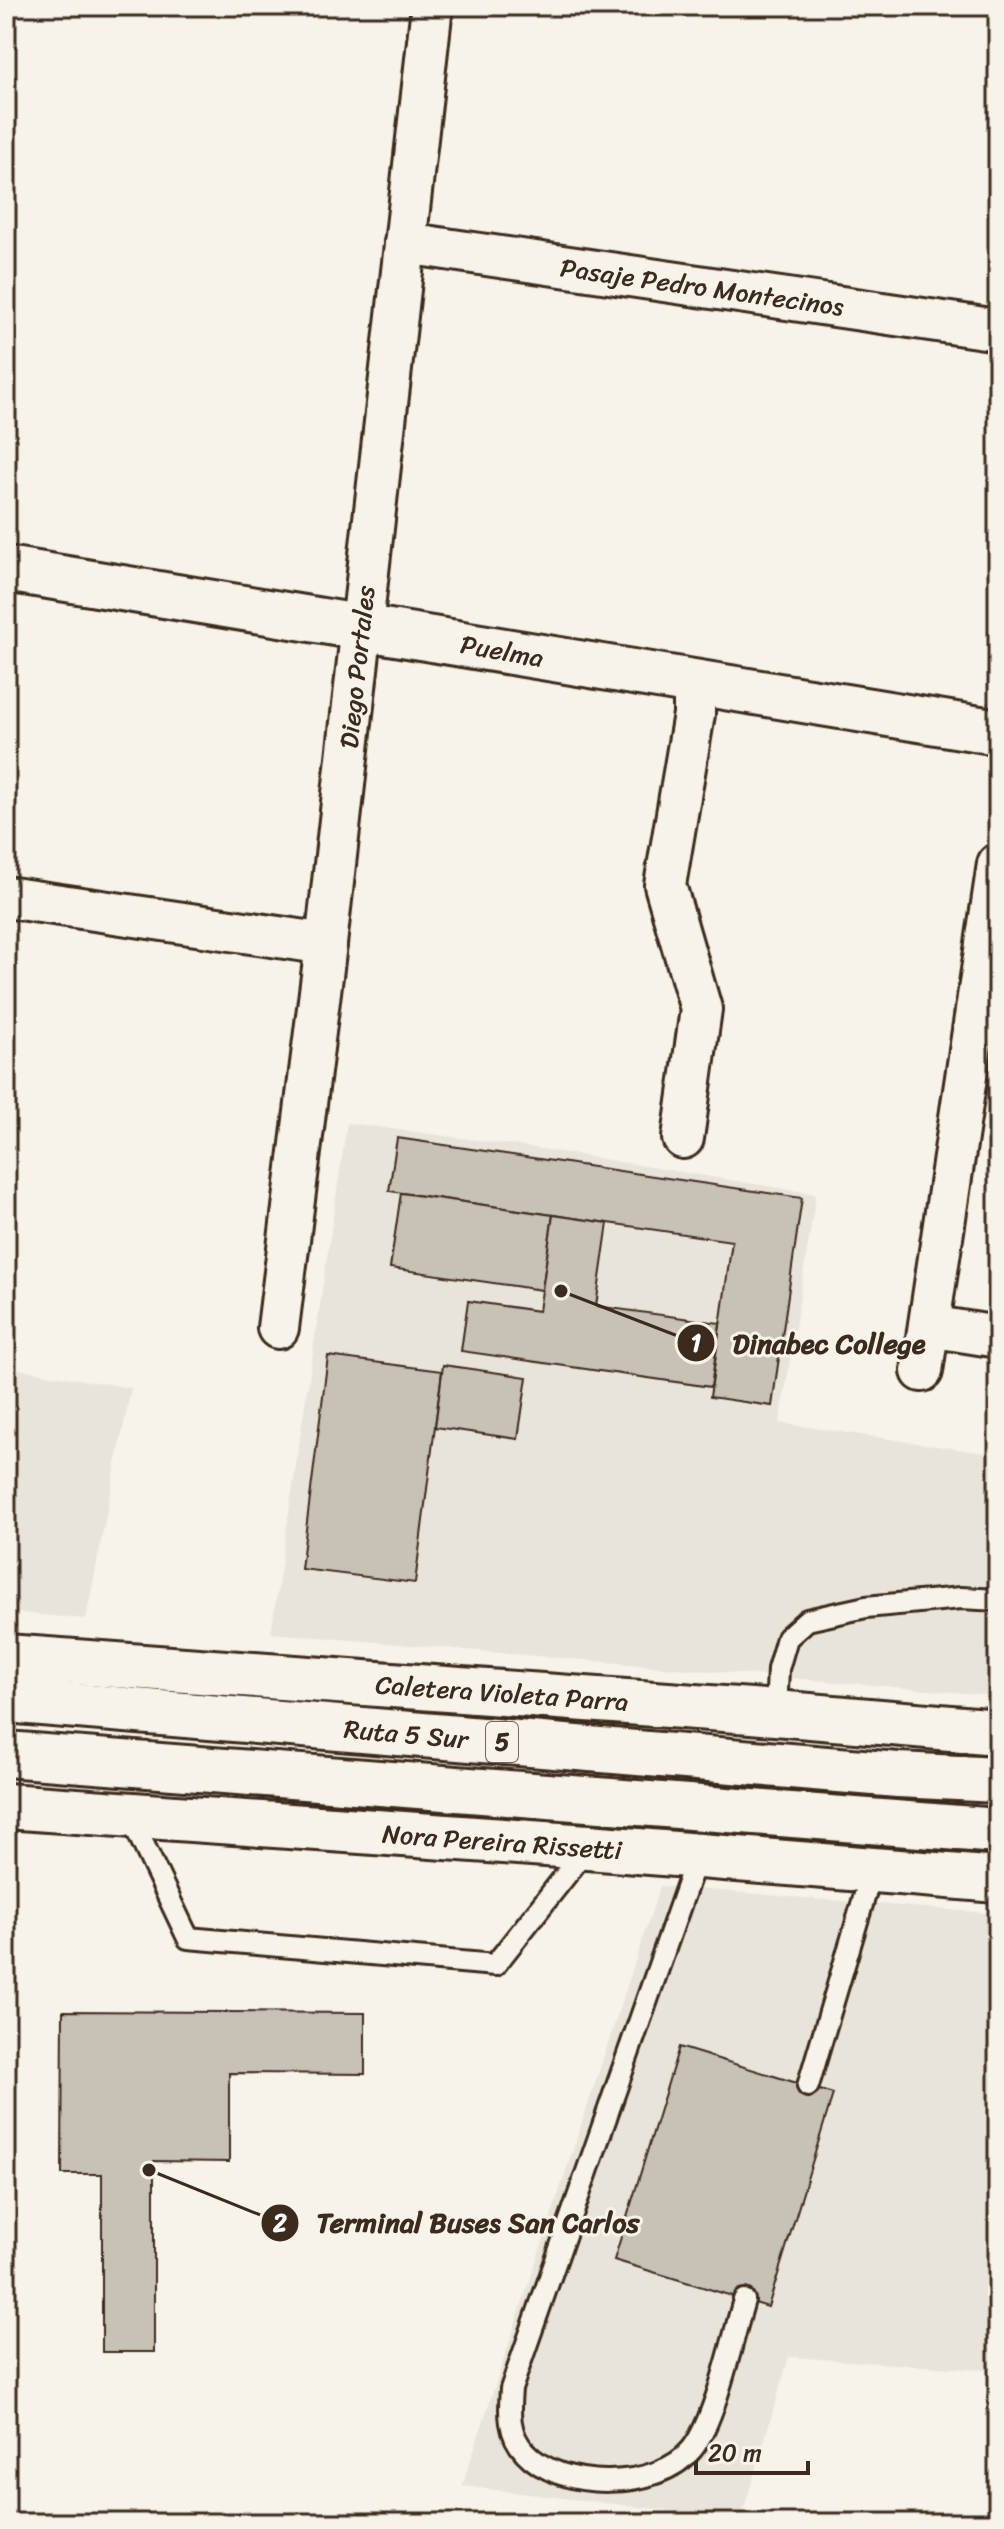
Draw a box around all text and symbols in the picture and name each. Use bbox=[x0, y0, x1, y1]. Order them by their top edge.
street label: Pasaje Pedro Montecinos bbox=[557, 244, 847, 330]
street label: Diego Portales bbox=[326, 583, 388, 751]
street label: Puelma bbox=[457, 621, 547, 681]
callout: Dinabec College bbox=[676, 1317, 941, 1369]
text: Dinabec College bbox=[732, 1319, 926, 1368]
text: 1 bbox=[691, 1322, 701, 1364]
street label: Caletera Violeta Parra bbox=[374, 1661, 630, 1725]
street label: Ruta 5 Sur bbox=[342, 1706, 471, 1762]
road number: 5 bbox=[486, 1722, 518, 1762]
street label: Nora Pereira Rissetti bbox=[381, 1811, 624, 1873]
callout: Terminal Buses San Carlos bbox=[260, 2197, 655, 2249]
text: Terminal Buses San Carlos bbox=[317, 2198, 640, 2247]
text: 2 bbox=[272, 2202, 287, 2244]
scale bar bbox=[696, 2425, 808, 2475]
text: 20 m bbox=[708, 2432, 762, 2474]

